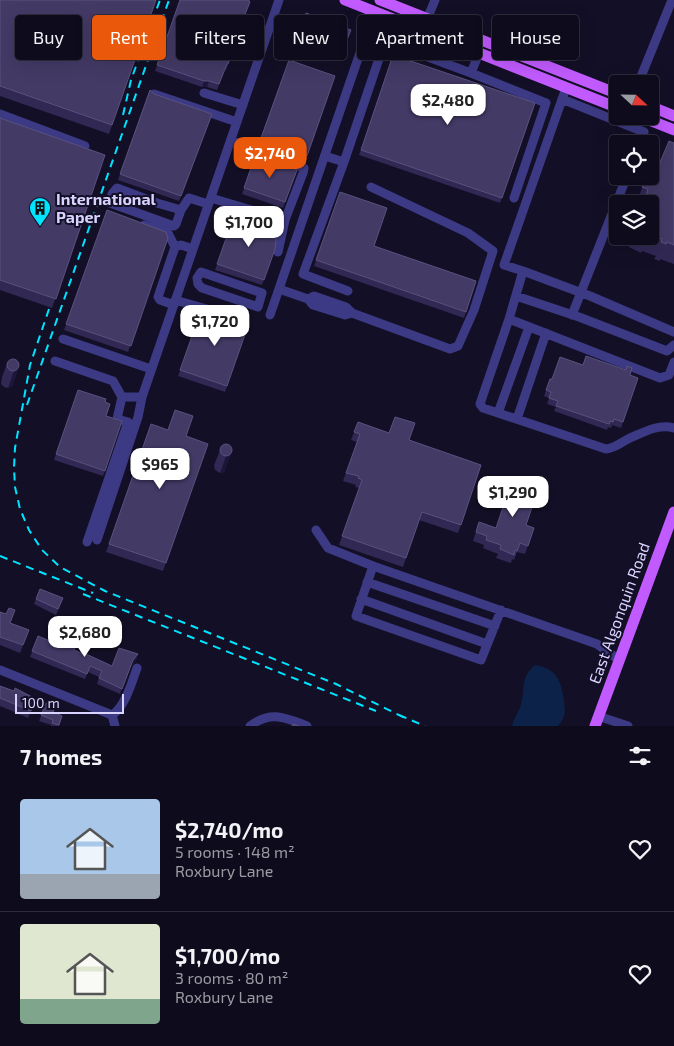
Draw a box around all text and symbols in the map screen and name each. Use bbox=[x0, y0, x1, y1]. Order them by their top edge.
chip: Buy bbox=[15, 15, 82, 60]
chip: Rent bbox=[92, 15, 166, 60]
chip: Filters bbox=[176, 15, 264, 60]
chip: New bbox=[274, 15, 347, 60]
chip: Apartment bbox=[357, 15, 482, 60]
chip: House bbox=[492, 15, 579, 60]
north arrow bbox=[609, 75, 659, 125]
map controls bbox=[609, 75, 659, 245]
pin: $2,480 bbox=[407, 84, 489, 126]
text: $2,480 bbox=[422, 90, 474, 109]
button: locate bbox=[609, 135, 659, 185]
pin: $2,740 bbox=[229, 136, 311, 179]
text: $2,740 bbox=[245, 143, 295, 162]
place label: International Paper bbox=[56, 189, 157, 226]
button: layers bbox=[609, 195, 659, 245]
building icon: International Paper bbox=[28, 196, 52, 227]
pin: $1,700 bbox=[208, 206, 290, 248]
text: $1,700 bbox=[225, 212, 273, 231]
pin: $1,720 bbox=[174, 304, 256, 347]
text: $1,720 bbox=[191, 311, 239, 330]
pin: $965 bbox=[130, 448, 190, 490]
text: $965 bbox=[142, 454, 179, 473]
pin: $1,290 bbox=[472, 476, 554, 518]
text: $1,290 bbox=[489, 482, 537, 501]
street label: East Algonquin Road bbox=[584, 540, 653, 686]
pin: $2,680 bbox=[44, 616, 126, 658]
text: $2,680 bbox=[59, 622, 111, 641]
scale bar bbox=[15, 691, 124, 714]
text: 100 m bbox=[22, 694, 60, 711]
icon: filters bbox=[626, 742, 654, 770]
text: 7 homes bbox=[20, 744, 102, 769]
text: $2,740/mo bbox=[175, 817, 283, 842]
icon: home bbox=[60, 819, 120, 879]
icon: heart bbox=[626, 835, 654, 863]
text: 5 rooms · 148 m² bbox=[175, 842, 295, 861]
text: Roxbury Lane bbox=[175, 861, 273, 880]
text: $1,700/mo bbox=[175, 943, 280, 968]
icon: home bbox=[60, 944, 120, 1004]
icon: heart bbox=[626, 960, 654, 988]
text: 3 rooms · 80 m² bbox=[175, 968, 288, 987]
text: Roxbury Lane bbox=[175, 987, 273, 1006]

